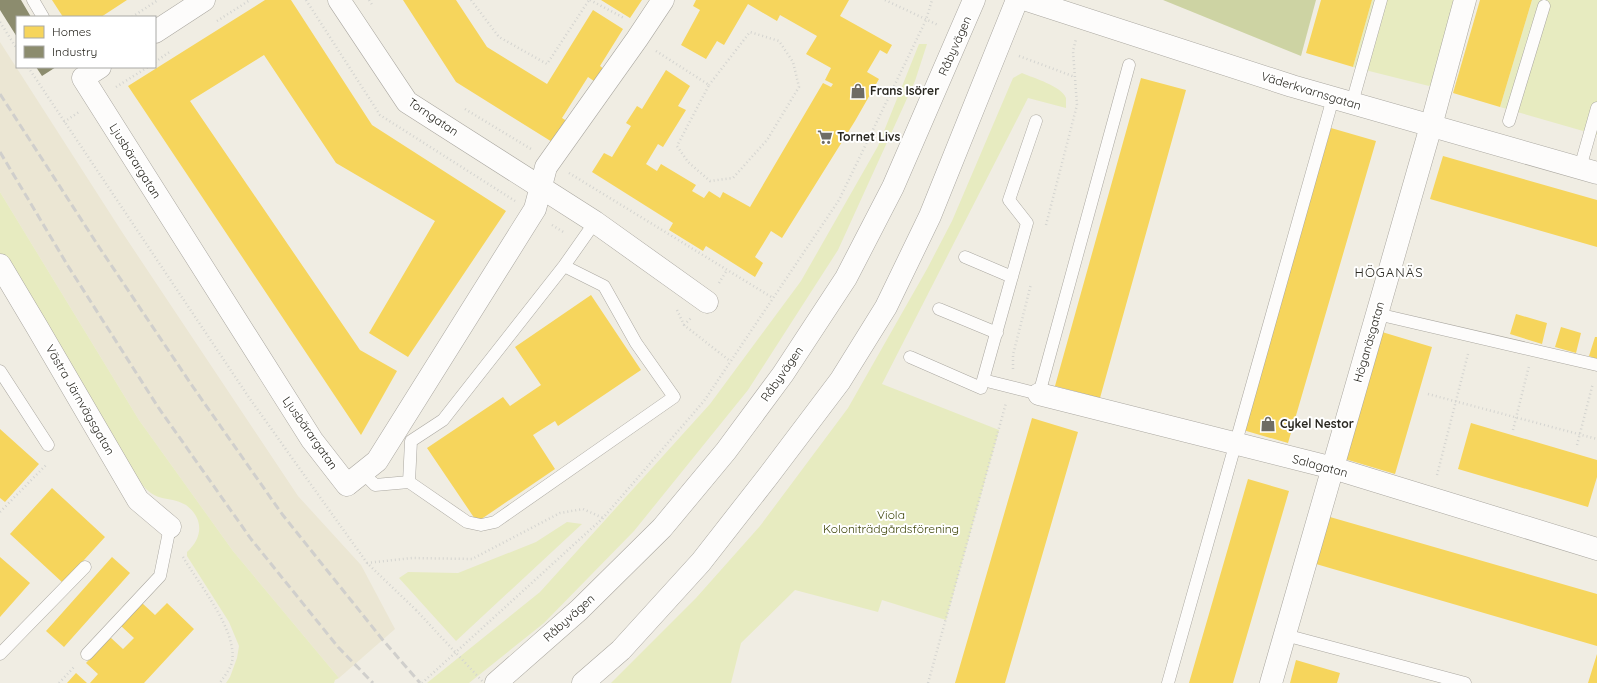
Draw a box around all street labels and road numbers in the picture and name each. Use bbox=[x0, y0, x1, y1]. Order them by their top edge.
street label: Råbyvägen bbox=[935, 14, 974, 78]
street label: Väderkvarnsgatan bbox=[1259, 68, 1363, 113]
street label: Torngatan bbox=[405, 94, 461, 139]
street label: Ljusbärargatan bbox=[106, 120, 165, 201]
street label: Höganäsgatan bbox=[1350, 300, 1387, 384]
street label: Västra Järnvägsgatan bbox=[43, 342, 118, 458]
street label: Råbyvägen bbox=[757, 343, 806, 404]
street label: Ljusbärargatan bbox=[280, 393, 341, 472]
street label: Salagatan bbox=[1291, 451, 1350, 480]
street label: Råbyvägen bbox=[540, 591, 597, 645]

